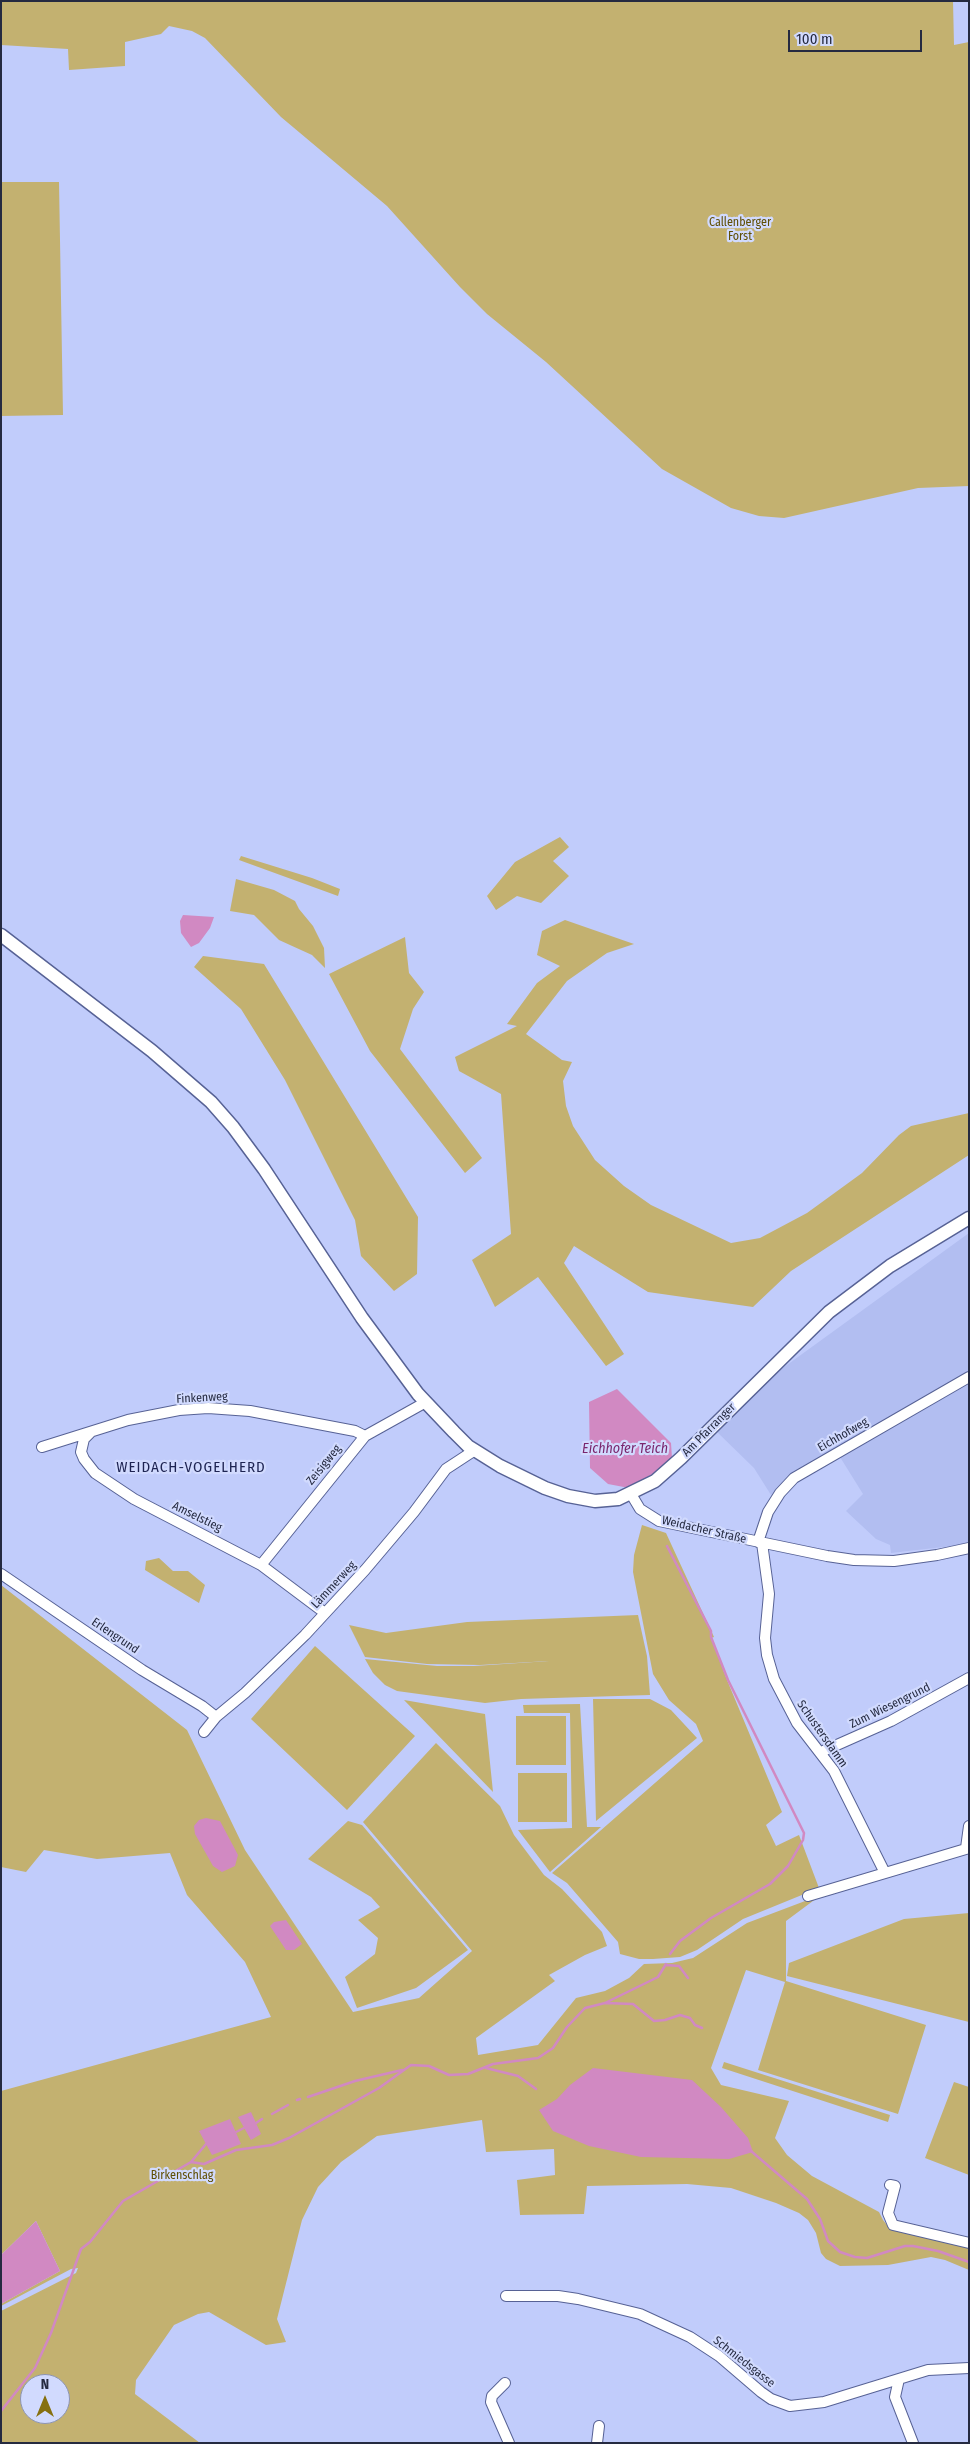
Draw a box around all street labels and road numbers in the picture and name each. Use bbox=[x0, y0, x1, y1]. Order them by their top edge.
street label: Finkenweg bbox=[176, 1389, 228, 1407]
street label: Am Pfarranger bbox=[679, 1400, 739, 1460]
street label: Eichhofweg bbox=[815, 1415, 871, 1455]
street label: Zeisigweg bbox=[303, 1442, 345, 1488]
street label: Amselstieg bbox=[170, 1499, 224, 1535]
street label: Weidacher Straße bbox=[660, 1513, 748, 1547]
street label: Lämmerweg bbox=[309, 1558, 359, 1612]
street label: Erlengrund bbox=[89, 1615, 141, 1657]
street label: Zum Wiesengrund bbox=[847, 1680, 933, 1732]
street label: Schustersdamm bbox=[794, 1698, 850, 1770]
street label: Schmiedsgasse bbox=[710, 2333, 778, 2391]

